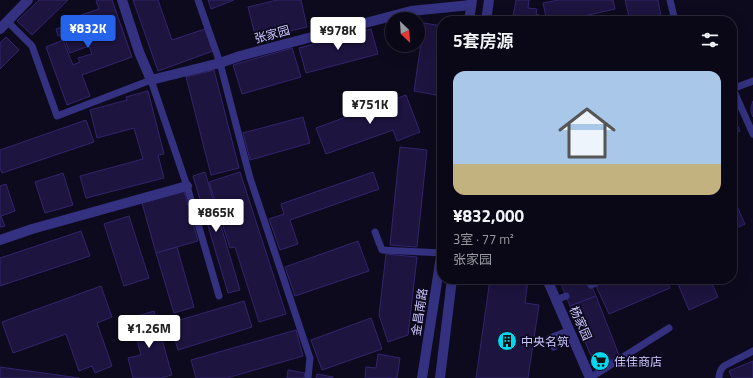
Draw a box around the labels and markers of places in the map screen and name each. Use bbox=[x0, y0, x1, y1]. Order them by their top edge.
pin: ¥832K bbox=[60, 15, 116, 49]
pin: ¥978K bbox=[310, 17, 366, 51]
pin: ¥751K bbox=[342, 91, 398, 125]
pin: ¥865K bbox=[188, 199, 244, 233]
pin: ¥1.26M bbox=[116, 315, 182, 349]
building icon: 中央名筑 bbox=[496, 330, 518, 352]
place label: 中央名筑 bbox=[521, 332, 569, 351]
supermarket icon: 佳佳商店 bbox=[589, 350, 611, 372]
place label: 佳佳商店 bbox=[614, 352, 662, 371]

